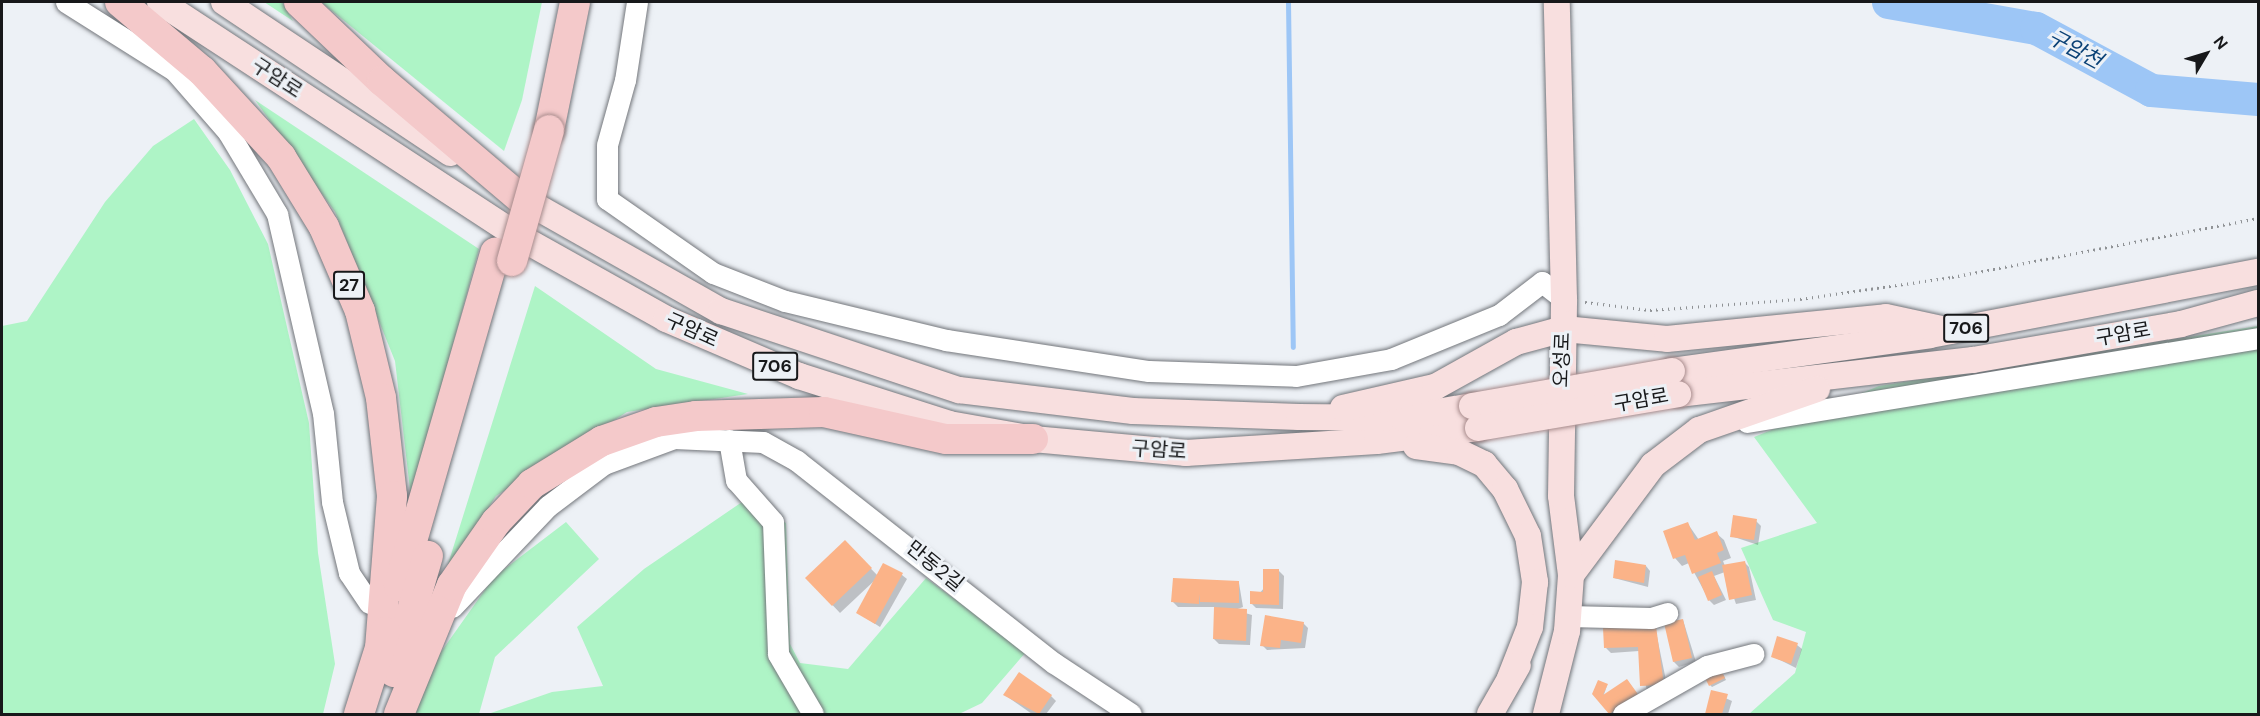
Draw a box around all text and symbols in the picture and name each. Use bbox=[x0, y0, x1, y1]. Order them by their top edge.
water label: 구암천 bbox=[2043, 24, 2107, 74]
north arrow bbox=[2176, 24, 2236, 84]
text: N bbox=[2209, 32, 2232, 54]
street label: 구암로 bbox=[247, 53, 307, 103]
road number: 27 bbox=[332, 270, 366, 300]
street label: 구암로 bbox=[662, 308, 722, 352]
road number: 706 bbox=[1942, 313, 1990, 343]
street label: 구암로 bbox=[2094, 317, 2152, 351]
street label: 오성로 bbox=[1549, 332, 1575, 388]
road number: 706 bbox=[751, 351, 799, 381]
street label: 구암로 bbox=[1612, 383, 1670, 417]
street label: 구암로 bbox=[1131, 436, 1187, 464]
street label: 만동2길 bbox=[902, 536, 968, 596]

